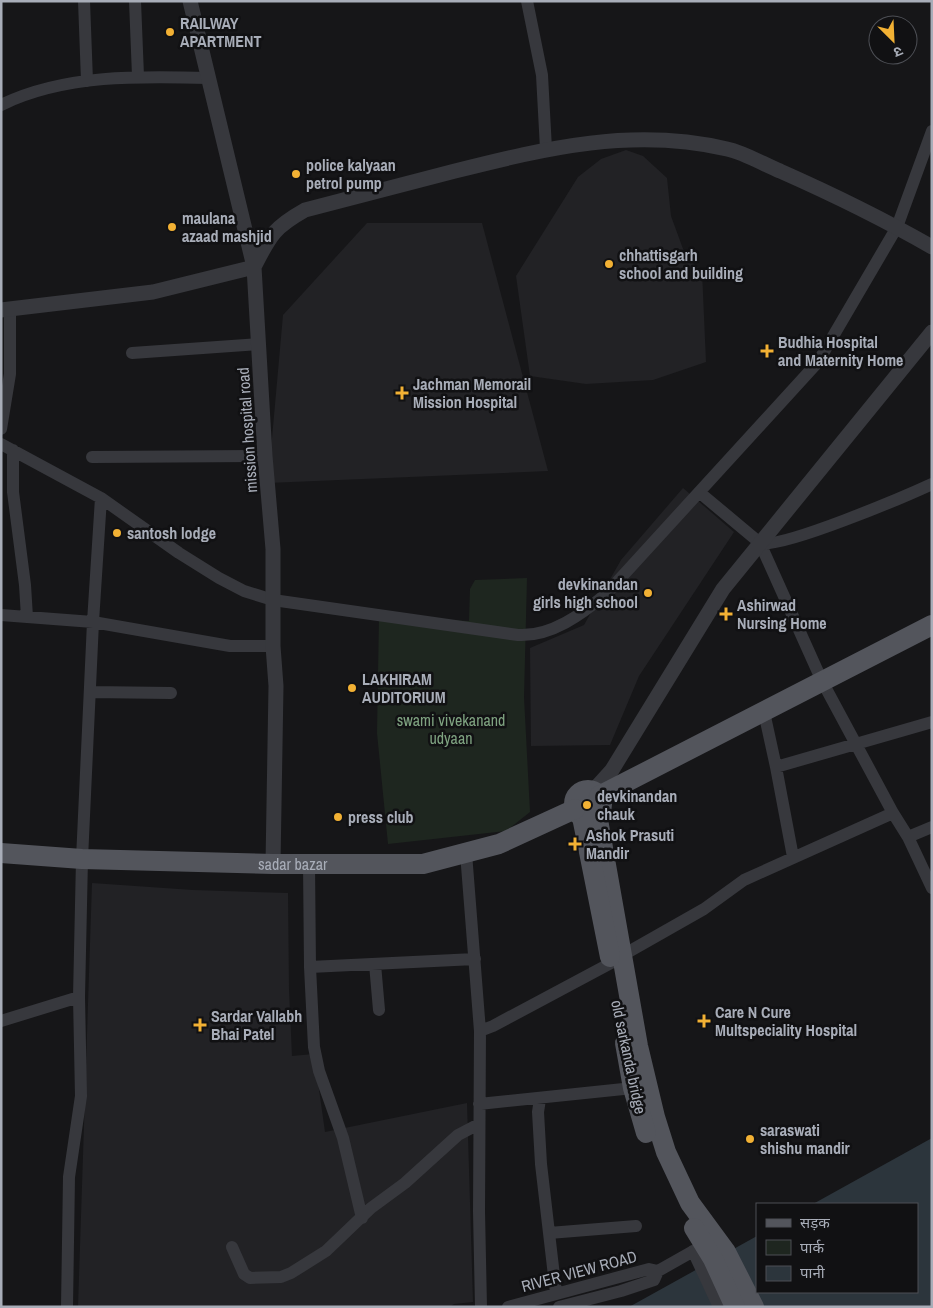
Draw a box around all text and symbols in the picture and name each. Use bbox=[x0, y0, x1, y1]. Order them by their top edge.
place label: RAILWAY APARTMENT bbox=[180, 12, 261, 52]
north arrow bbox=[868, 15, 918, 65]
marker: RAILWAY APARTMENT bbox=[164, 26, 176, 38]
text: उ bbox=[890, 42, 906, 62]
place label: police kalyaan petrol pump bbox=[306, 154, 396, 194]
marker: police kalyaan petrol pump bbox=[290, 168, 302, 180]
place label: maulana azaad mashjid bbox=[182, 207, 272, 247]
marker: maulana azaad mashjid bbox=[166, 221, 178, 233]
place label: chhattisgarh school and building bbox=[619, 244, 743, 284]
marker: chhattisgarh school and building bbox=[603, 258, 615, 270]
place label: Budhia Hospital and Maternity Home bbox=[778, 331, 903, 371]
marker: Budhia Hospital and Maternity Home bbox=[760, 344, 774, 358]
street label: mission hospital road bbox=[232, 367, 262, 493]
place label: Jachman Memorail Mission Hospital bbox=[413, 373, 531, 413]
marker: Jachman Memorail Mission Hospital bbox=[395, 386, 409, 400]
place label: santosh lodge bbox=[127, 522, 216, 544]
marker: santosh lodge bbox=[111, 527, 123, 539]
place label: devkinandan girls high school bbox=[533, 573, 638, 613]
marker: devkinandan girls high school bbox=[642, 587, 654, 599]
place label: Ashirwad Nursing Home bbox=[737, 594, 827, 634]
marker: Ashirwad Nursing Home bbox=[719, 607, 733, 621]
place label: LAKHIRAM AUDITORIUM bbox=[362, 668, 446, 708]
marker: LAKHIRAM AUDITORIUM bbox=[346, 682, 358, 694]
park label: swami vivekanand udyaan bbox=[397, 709, 505, 749]
place label: devkinandan chauk bbox=[597, 785, 677, 825]
marker: devkinandan chauk bbox=[581, 799, 593, 811]
place label: press club bbox=[348, 806, 414, 828]
marker: press club bbox=[332, 811, 344, 823]
place label: Ashok Prasuti Mandir bbox=[586, 824, 674, 864]
marker: Ashok Prasuti Mandir bbox=[568, 837, 582, 851]
street label: sadar bazar bbox=[258, 853, 328, 875]
street label: old sarkanda bridge bbox=[606, 998, 652, 1116]
place label: Care N Cure Multspeciality Hospital bbox=[715, 1001, 857, 1041]
place label: Sardar Vallabh Bhai Patel bbox=[211, 1005, 302, 1045]
marker: Care N Cure Multspeciality Hospital bbox=[697, 1014, 711, 1028]
marker: Sardar Vallabh Bhai Patel bbox=[193, 1018, 207, 1032]
place label: saraswati shishu mandir bbox=[760, 1119, 851, 1159]
marker: saraswati shishu mandir bbox=[744, 1133, 756, 1145]
legend bbox=[756, 1203, 918, 1293]
text: सड़क bbox=[800, 1212, 830, 1233]
text: पार्क bbox=[800, 1237, 824, 1258]
street label: RIVER VIEW ROAD bbox=[519, 1245, 639, 1297]
text: पानी bbox=[800, 1262, 826, 1283]

